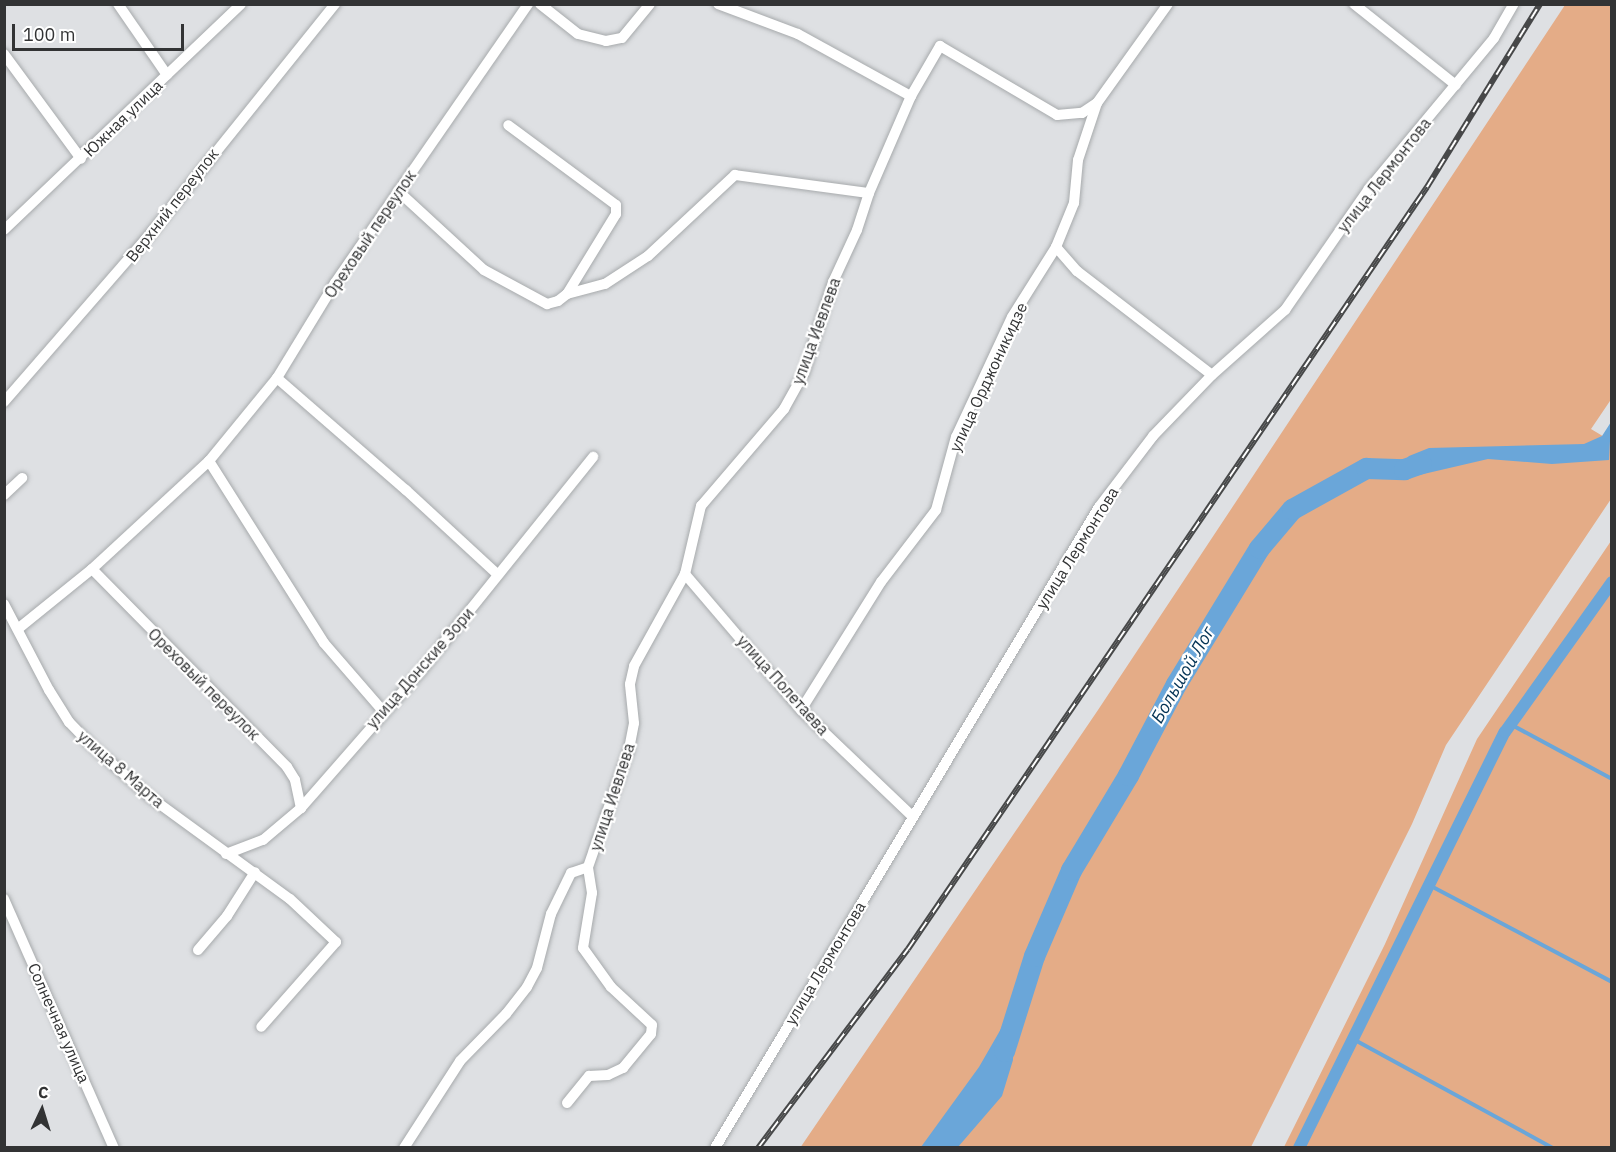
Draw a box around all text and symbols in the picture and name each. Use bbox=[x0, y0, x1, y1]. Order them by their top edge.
scale bar bbox=[15, 12, 188, 50]
text: 100 m bbox=[23, 23, 75, 46]
street label: Южная улица bbox=[80, 76, 166, 160]
street label: улица Лермонтова bbox=[1333, 114, 1435, 236]
street label: Верхний переулок bbox=[122, 144, 222, 266]
street label: Ореховый переулок bbox=[320, 166, 420, 302]
street label: улица Иевлева bbox=[788, 275, 844, 387]
street label: улица Орджоникидзе bbox=[945, 299, 1031, 455]
street label: улица Лермонтова bbox=[1032, 483, 1122, 613]
street label: улица Донские Зори bbox=[362, 604, 478, 732]
water label: Большой Лог bbox=[1147, 623, 1219, 727]
street label: Ореховый переулок bbox=[144, 624, 264, 744]
street label: улица Полетаева bbox=[733, 631, 833, 739]
street label: улица 8 Марта bbox=[74, 726, 168, 812]
street label: улица Иевлева bbox=[586, 741, 638, 853]
street label: улица Лермонтова bbox=[781, 898, 869, 1028]
street label: Солнечная улица bbox=[24, 960, 94, 1086]
north arrow bbox=[12, 1080, 72, 1140]
text: С bbox=[37, 1082, 49, 1102]

